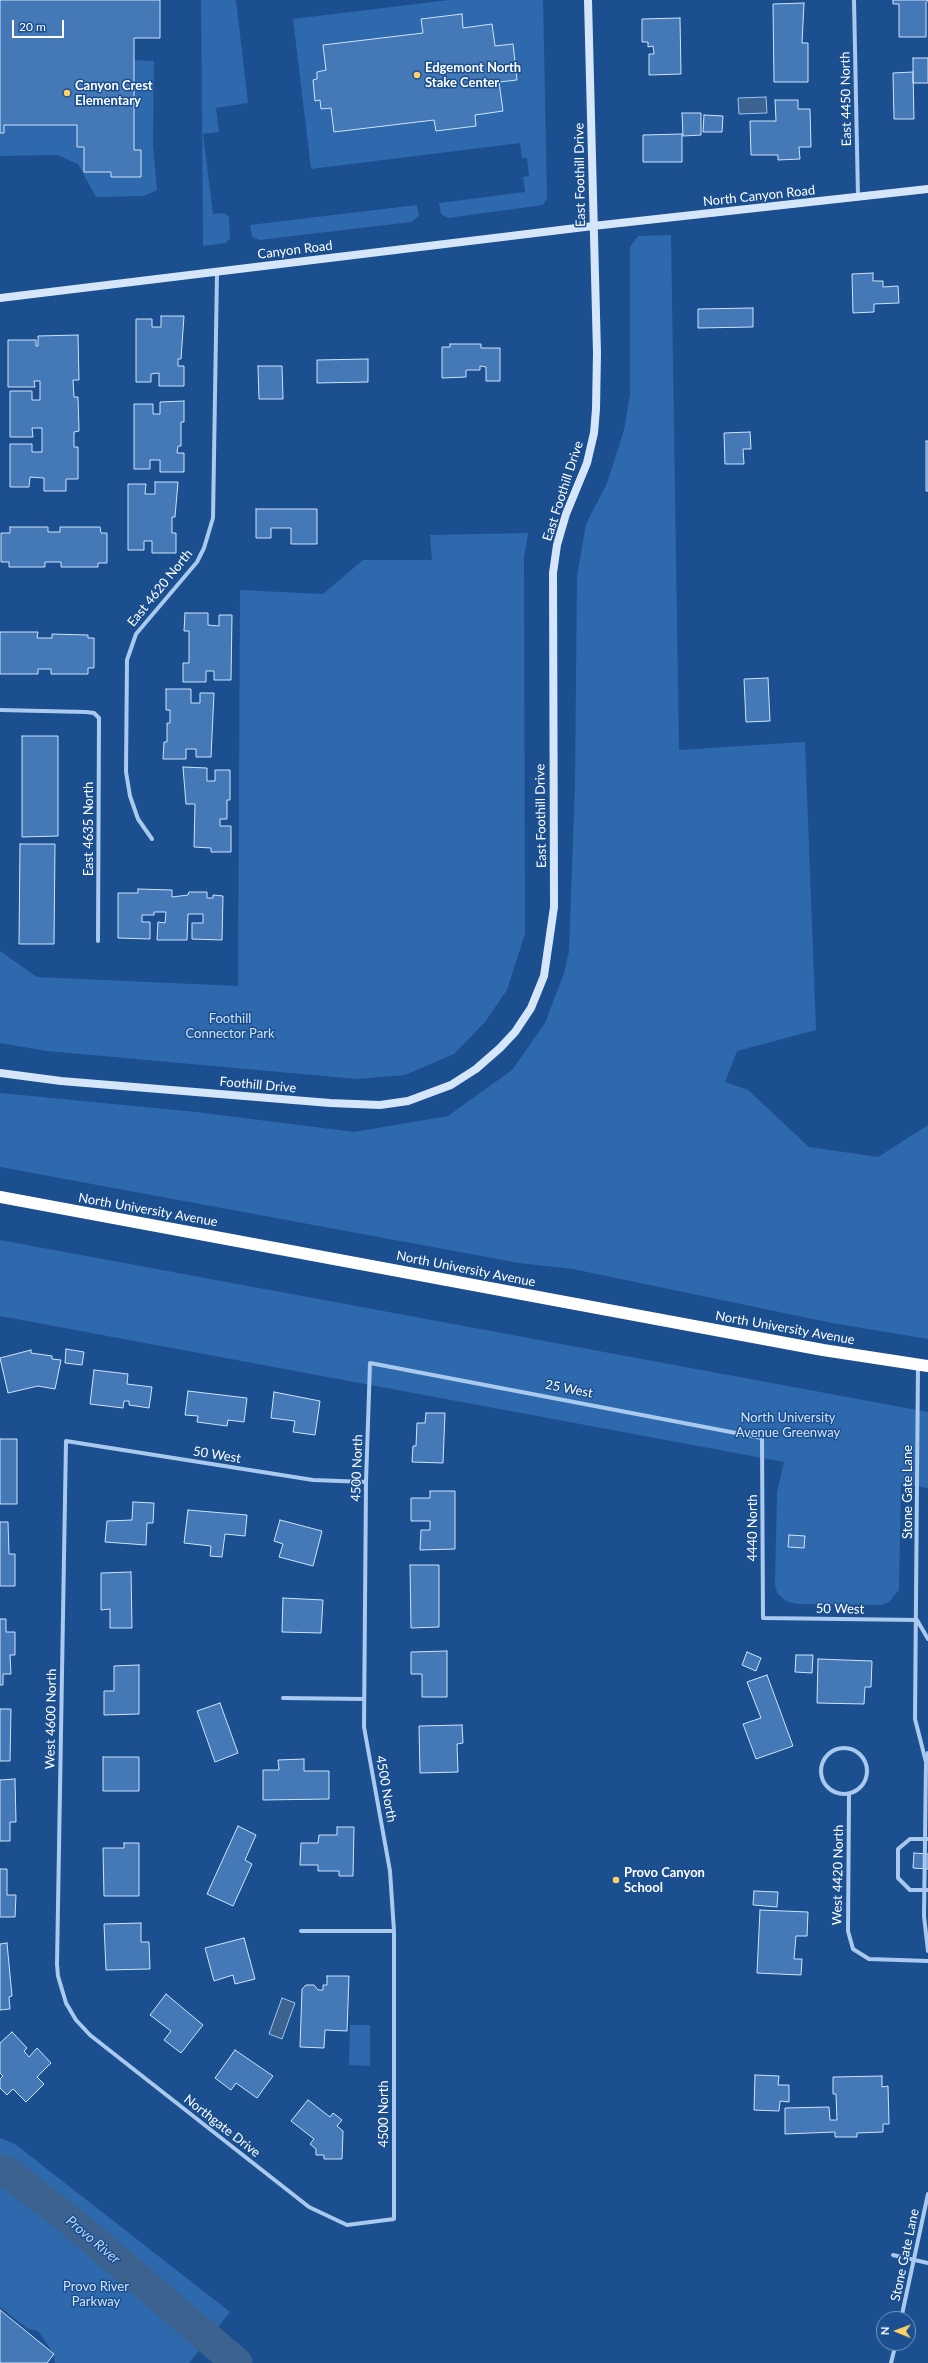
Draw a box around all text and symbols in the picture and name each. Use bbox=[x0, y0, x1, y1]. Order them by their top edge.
scale bar bbox=[14, 12, 66, 38]
text: 20 m bbox=[19, 19, 46, 34]
street label: East 4450 North bbox=[837, 52, 855, 146]
place label: Edgemont North Stake Center bbox=[425, 60, 521, 91]
marker: Edgemont North Stake Center bbox=[412, 70, 422, 80]
place label: Canyon Crest Elementary bbox=[75, 78, 153, 109]
marker: Canyon Crest Elementary bbox=[62, 88, 72, 98]
street label: East Foothill Drive bbox=[571, 123, 589, 227]
street label: North Canyon Road bbox=[702, 182, 816, 210]
street label: Canyon Road bbox=[257, 238, 333, 262]
street label: East Foothill Drive bbox=[539, 439, 587, 543]
street label: East 4620 North bbox=[124, 546, 196, 630]
street label: East Foothill Drive bbox=[532, 764, 550, 868]
street label: East 4635 North bbox=[81, 782, 97, 876]
park label: Foothill Connector Park bbox=[186, 1011, 274, 1042]
street label: Foothill Drive bbox=[219, 1074, 297, 1096]
street label: North University Avenue bbox=[77, 1190, 219, 1230]
street label: North University Avenue bbox=[395, 1248, 537, 1290]
street label: North University Avenue bbox=[714, 1308, 856, 1348]
street label: 25 West bbox=[544, 1377, 594, 1401]
park label: North University Avenue Greenway bbox=[736, 1410, 840, 1441]
street label: 4500 North bbox=[348, 1434, 366, 1502]
street label: 50 West bbox=[192, 1444, 242, 1466]
street label: Stone Gate Lane bbox=[900, 1445, 916, 1539]
street label: 4440 North bbox=[745, 1494, 761, 1562]
street label: 50 West bbox=[816, 1601, 864, 1617]
street label: West 4600 North bbox=[42, 1669, 60, 1769]
street label: 4500 North bbox=[372, 1755, 400, 1823]
street label: West 4420 North bbox=[829, 1825, 847, 1925]
place label: Provo Canyon School bbox=[624, 1865, 705, 1896]
marker: Provo Canyon School bbox=[611, 1875, 621, 1885]
street label: 4500 North bbox=[376, 2080, 392, 2148]
street label: Northgate Drive bbox=[181, 2091, 263, 2161]
street label: Stone Gate Lane bbox=[888, 2207, 922, 2303]
water label: Provo River bbox=[62, 2212, 124, 2268]
park label: Provo River Parkway bbox=[63, 2279, 129, 2310]
north arrow bbox=[876, 2311, 916, 2351]
text: N bbox=[878, 2326, 891, 2335]

